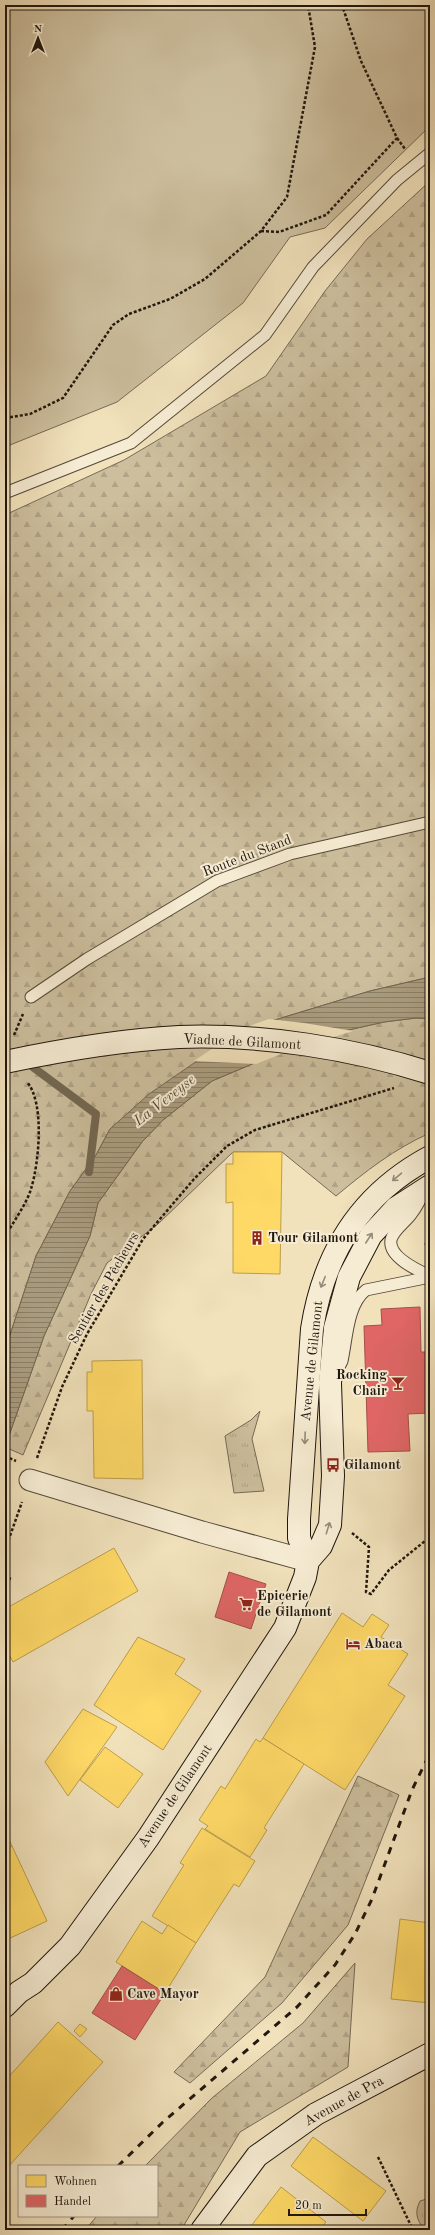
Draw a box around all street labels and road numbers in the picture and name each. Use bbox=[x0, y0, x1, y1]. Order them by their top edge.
street label: Route du Stand bbox=[201, 833, 293, 879]
street label: Viaduc de Gilamont bbox=[182, 1032, 302, 1052]
street label: Sentier des Pêcheurs bbox=[66, 1230, 142, 1346]
street label: Avenue de Gilamont bbox=[299, 1300, 325, 1422]
street label: Avenue de Gilamont bbox=[135, 1742, 215, 1850]
street label: Avenue de Pra bbox=[302, 2073, 386, 2129]

